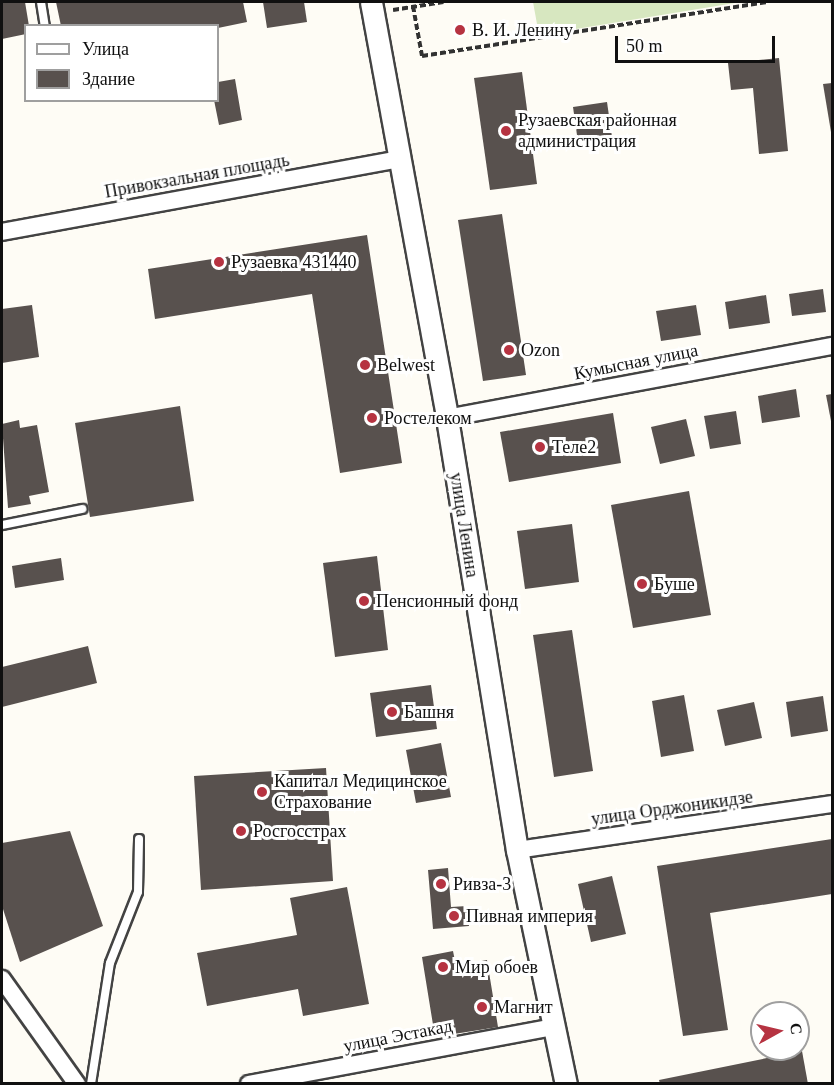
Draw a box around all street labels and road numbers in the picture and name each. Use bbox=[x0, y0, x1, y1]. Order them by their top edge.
street label: Привокзальная площадь bbox=[103, 149, 291, 203]
street label: Кумысная улица bbox=[572, 339, 700, 385]
street label: улица Ленина bbox=[445, 471, 483, 579]
street label: улица Орджоникидзе bbox=[590, 786, 754, 830]
street label: улица Эстакад bbox=[342, 1015, 454, 1057]

